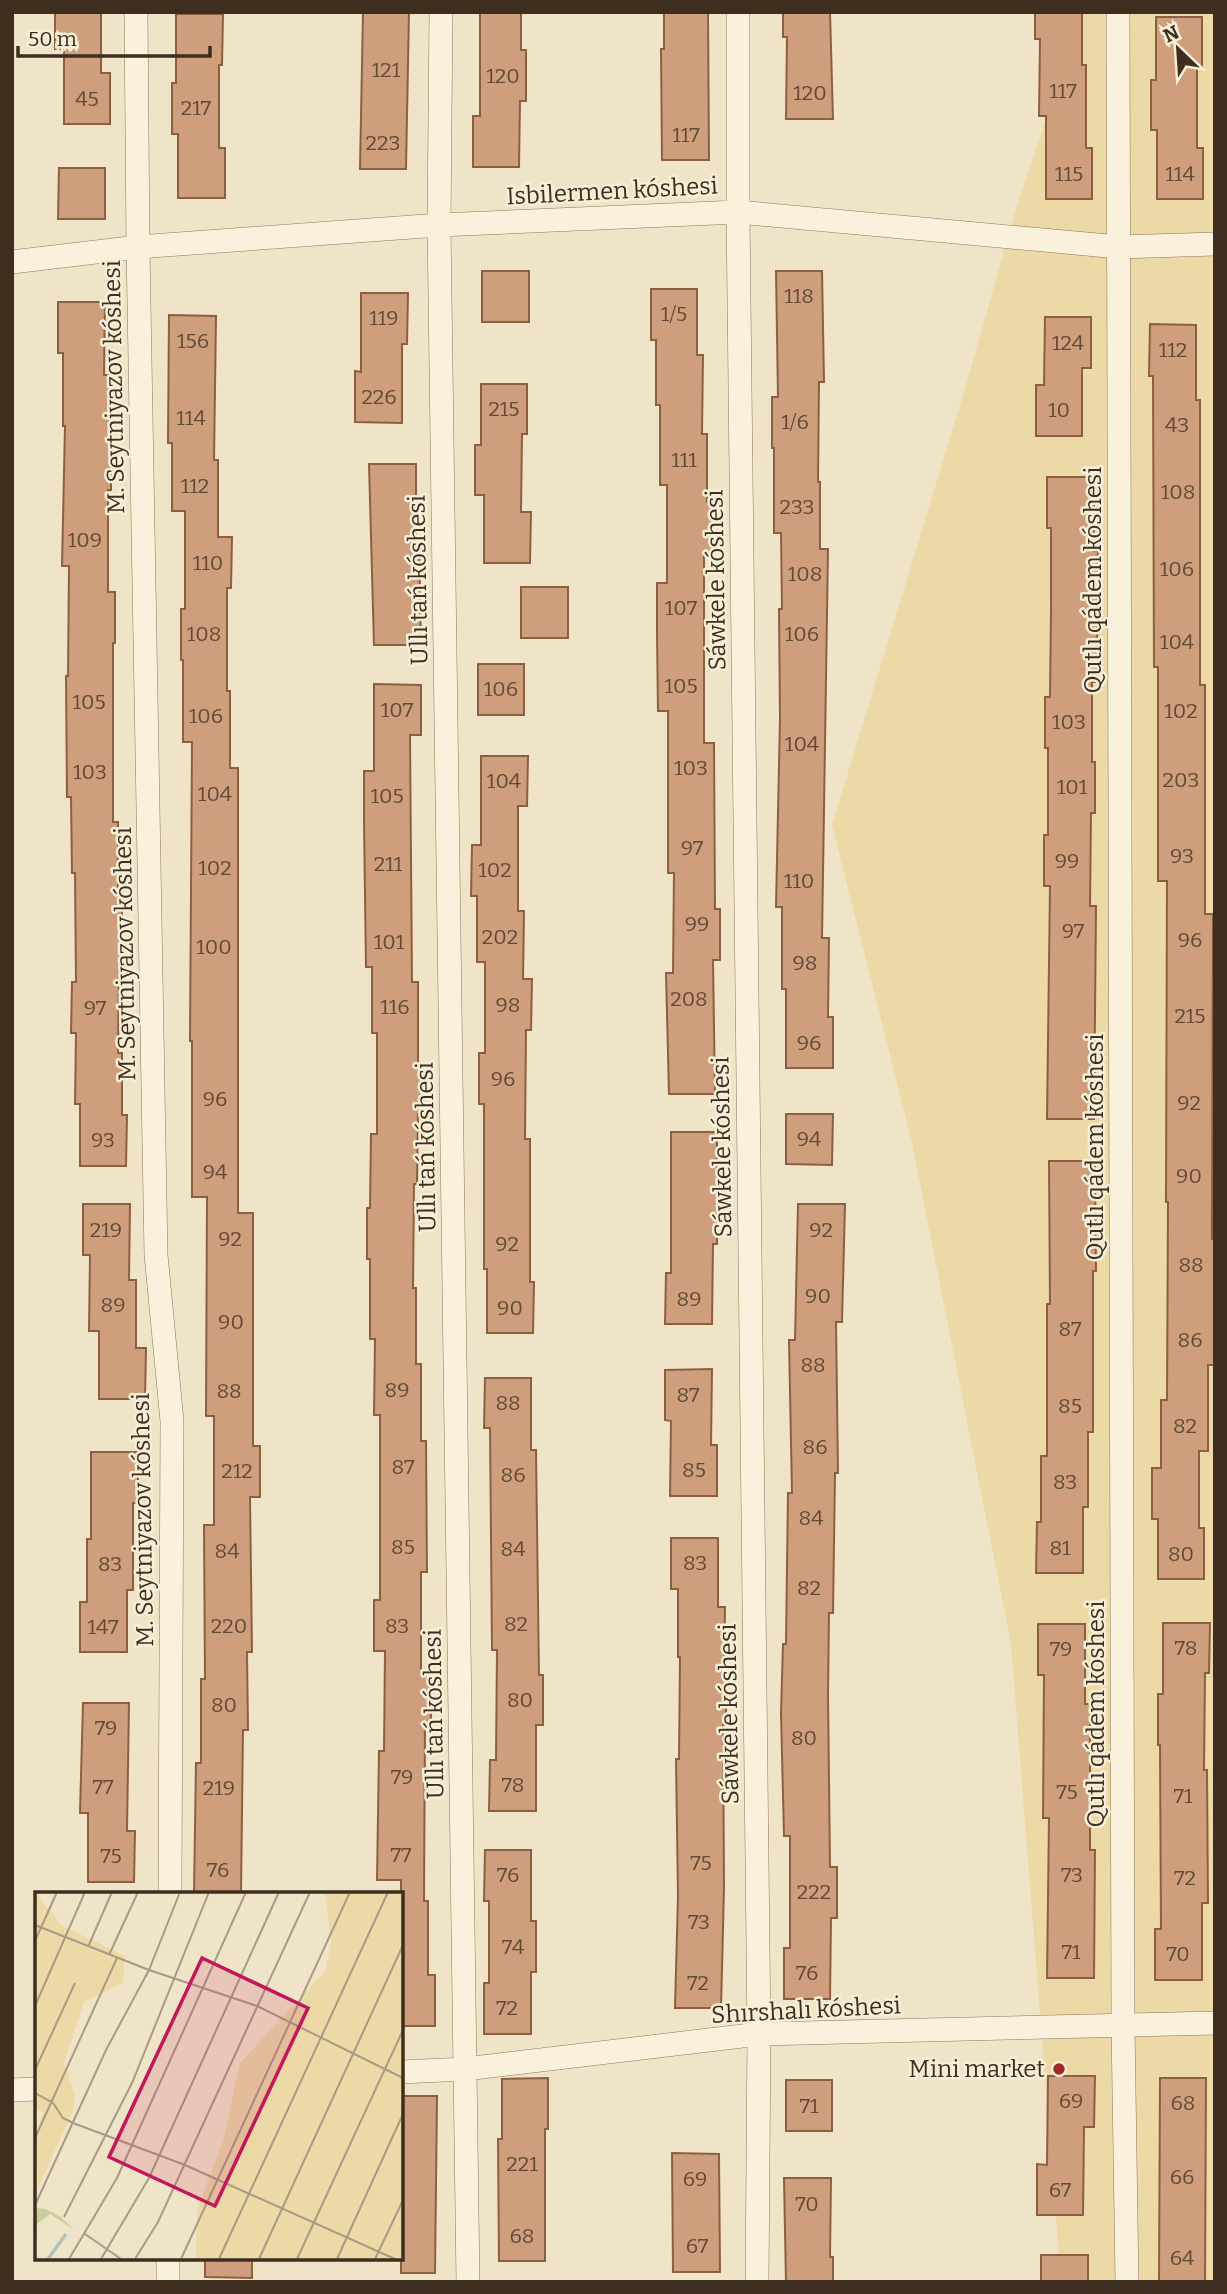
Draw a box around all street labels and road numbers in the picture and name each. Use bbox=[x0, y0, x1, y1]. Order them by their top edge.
street label: Isbilermen kóshesi bbox=[506, 171, 718, 211]
street label: M. Seytniyazov kóshesi bbox=[98, 260, 130, 514]
street label: Qutlı qádem kóshesi bbox=[1079, 467, 1107, 693]
street label: Sáwkele kóshesi bbox=[700, 489, 732, 671]
street label: Ullı tań kóshesi bbox=[403, 495, 433, 665]
street label: M. Seytniyazov kóshesi bbox=[109, 827, 141, 1081]
street label: Qutlı qádem kóshesi bbox=[1081, 1034, 1109, 1260]
street label: Sáwkele kóshesi bbox=[706, 1056, 738, 1238]
street label: Ullı tań kóshesi bbox=[411, 1062, 441, 1232]
street label: M. Seytniyazov kóshesi bbox=[127, 1393, 159, 1647]
street label: Qutlı qádem kóshesi bbox=[1082, 1601, 1110, 1827]
street label: Sáwkele kóshesi bbox=[713, 1623, 745, 1805]
street label: Ullı tań kóshesi bbox=[419, 1629, 449, 1799]
street label: Shırshalı kóshesi bbox=[710, 1991, 902, 2029]

